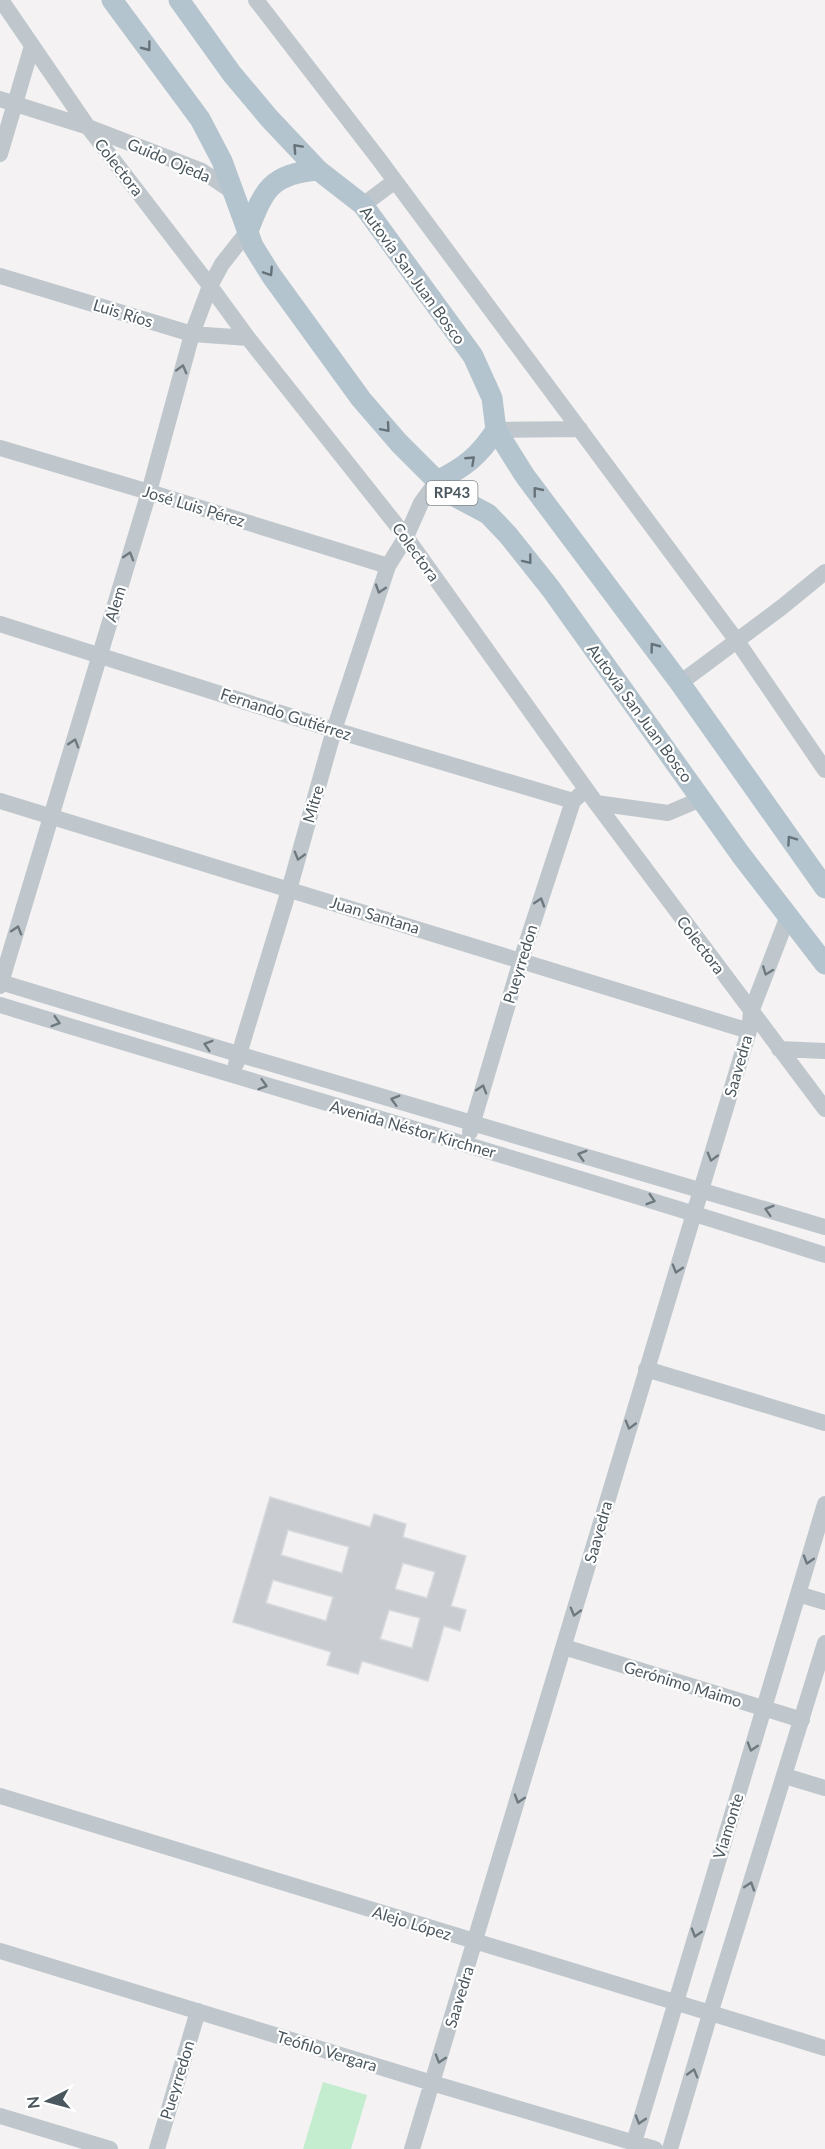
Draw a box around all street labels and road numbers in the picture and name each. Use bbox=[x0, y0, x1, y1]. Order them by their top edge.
street label: Colectora bbox=[91, 134, 148, 199]
street label: Guido Ojeda bbox=[125, 134, 214, 186]
street label: Autovía San Juan Bosco bbox=[357, 202, 470, 348]
street label: Luis Ríos bbox=[91, 294, 155, 331]
street label: José Luis Pérez bbox=[141, 481, 247, 530]
road number: RP43 bbox=[426, 481, 478, 505]
street label: Colectora bbox=[389, 519, 444, 585]
street label: Alem bbox=[100, 584, 129, 624]
street label: Autovía San Juan Bosco bbox=[584, 640, 697, 786]
street label: Fernando Gutiérrez bbox=[218, 683, 354, 744]
street label: Mitre bbox=[298, 783, 327, 825]
street label: Juan Santana bbox=[328, 892, 422, 937]
street label: Colectora bbox=[673, 912, 729, 978]
street label: Pueyrredon bbox=[498, 922, 541, 1006]
street label: Saavedra bbox=[720, 1033, 755, 1099]
street label: Avenida Néstor Kirchner bbox=[328, 1096, 499, 1161]
street label: Saavedra bbox=[580, 1499, 615, 1565]
street label: Gerónimo Maimo bbox=[622, 1657, 744, 1710]
street label: Viamonte bbox=[709, 1791, 747, 1861]
street label: Alejo López bbox=[370, 1902, 454, 1944]
street label: Saavedra bbox=[440, 1964, 477, 2030]
street label: Teófilo Vergara bbox=[275, 2026, 380, 2075]
street label: Pueyrredon bbox=[155, 2038, 198, 2122]

